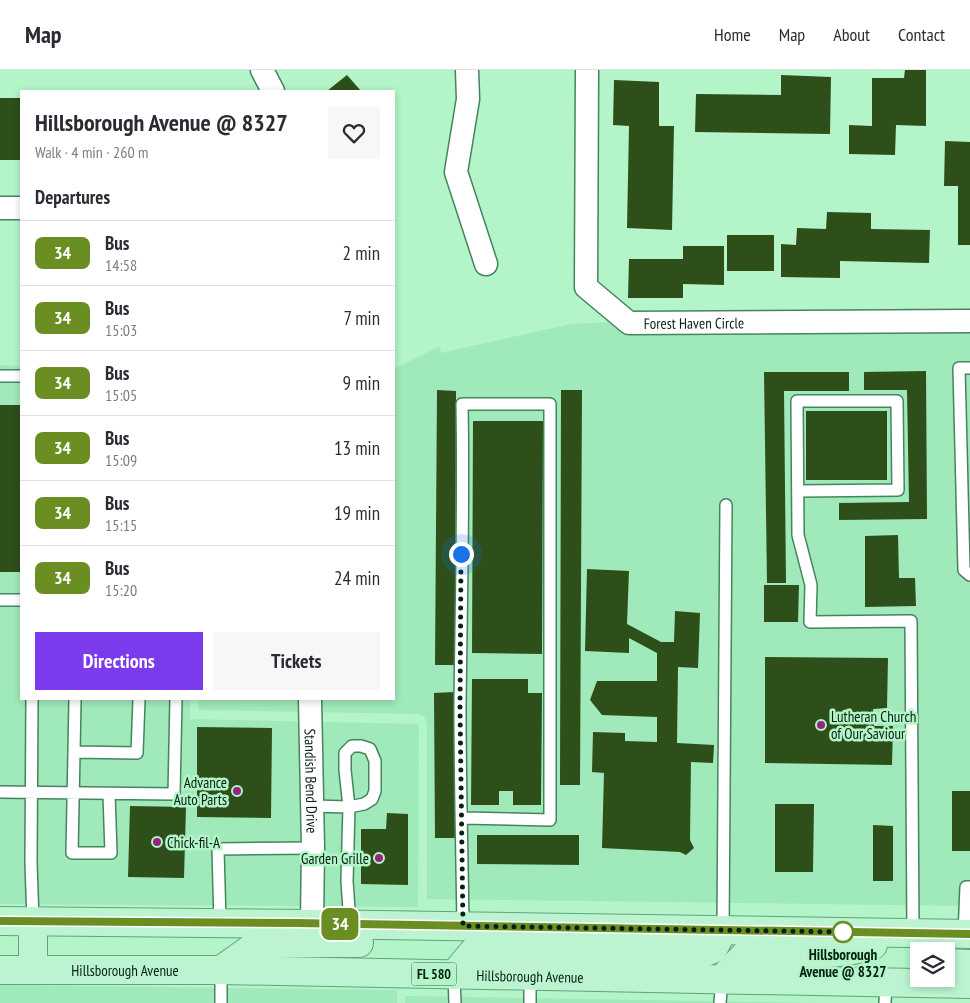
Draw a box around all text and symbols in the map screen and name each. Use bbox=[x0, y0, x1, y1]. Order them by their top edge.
text: Map bbox=[25, 19, 62, 50]
text: Home bbox=[714, 23, 751, 46]
text: Map bbox=[779, 23, 805, 46]
text: About bbox=[833, 23, 870, 46]
text: Contact bbox=[898, 23, 945, 46]
text: Hillsborough Avenue @ 8327 bbox=[35, 107, 288, 138]
button: heart bbox=[328, 107, 380, 159]
text: Walk · 4 min · 260 m bbox=[35, 142, 148, 162]
text: Departures bbox=[35, 185, 110, 209]
text: Bus bbox=[105, 231, 129, 255]
text: 34 bbox=[54, 241, 71, 264]
text: 2 min bbox=[343, 241, 380, 265]
text: 14:58 bbox=[105, 255, 137, 275]
text: Bus bbox=[105, 296, 129, 320]
text: 34 bbox=[54, 306, 71, 329]
text: 7 min bbox=[343, 306, 380, 330]
street label: Forest Haven Circle bbox=[644, 313, 744, 332]
text: 15:03 bbox=[105, 320, 137, 340]
text: Bus bbox=[105, 361, 129, 385]
text: 34 bbox=[54, 371, 71, 394]
text: 9 min bbox=[343, 371, 380, 395]
text: 15:05 bbox=[105, 385, 137, 405]
text: Bus bbox=[105, 426, 129, 450]
text: 34 bbox=[54, 436, 71, 459]
text: 13 min bbox=[334, 436, 380, 460]
text: 15:09 bbox=[105, 450, 137, 470]
text: Bus bbox=[105, 491, 129, 515]
text: 34 bbox=[54, 501, 71, 524]
text: 19 min bbox=[334, 501, 380, 525]
text: 15:15 bbox=[105, 515, 137, 535]
your location bbox=[449, 542, 474, 567]
text: Bus bbox=[105, 556, 129, 580]
text: 34 bbox=[54, 566, 71, 589]
text: 24 min bbox=[334, 566, 380, 590]
text: 15:20 bbox=[105, 580, 137, 600]
button: Directions bbox=[35, 632, 203, 690]
button: Tickets bbox=[213, 632, 380, 690]
place label: Lutheran Church of Our Saviour bbox=[831, 707, 916, 743]
marker: Lutheran Church of Our Saviour bbox=[815, 719, 827, 731]
street label: Standish Bend Drive bbox=[301, 728, 322, 834]
place label: Advance Auto Parts bbox=[174, 773, 227, 809]
marker: Advance Auto Parts bbox=[231, 785, 243, 797]
place label: Chick-fil-A bbox=[167, 833, 221, 852]
marker: Chick-fil-A bbox=[151, 836, 163, 848]
place label: Garden Grille bbox=[301, 849, 369, 868]
marker: Garden Grille bbox=[373, 852, 385, 864]
line badge: 34 bbox=[318, 908, 362, 940]
text: 34 bbox=[331, 912, 349, 935]
marker: Hillsborough Avenue @ 8327 bbox=[832, 921, 854, 943]
map controls bbox=[910, 942, 955, 987]
button: layers bbox=[910, 942, 955, 987]
place label: Hillsborough Avenue @ 8327 bbox=[798, 945, 887, 981]
street label: Hillsborough Avenue bbox=[71, 961, 179, 980]
road number: FL 580 bbox=[412, 962, 456, 986]
street label: Hillsborough Avenue bbox=[476, 965, 584, 986]

